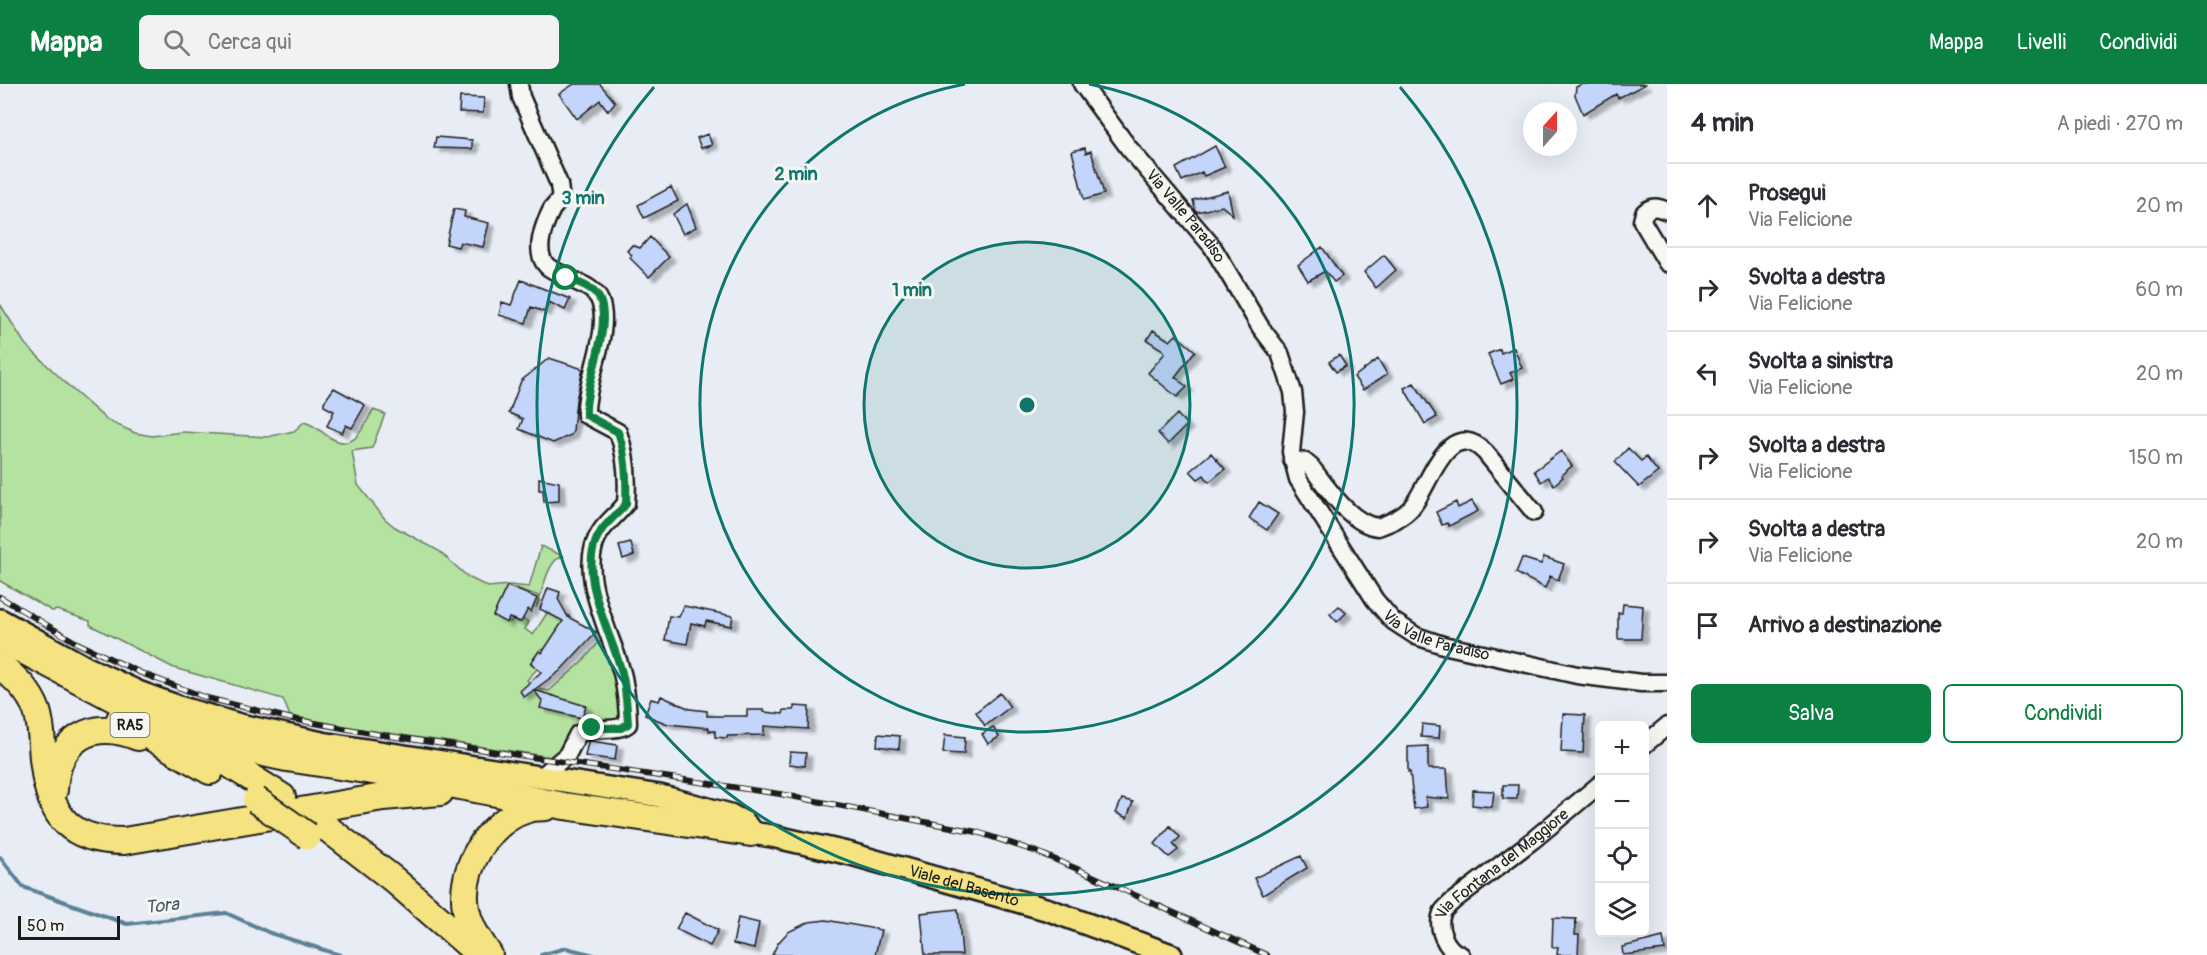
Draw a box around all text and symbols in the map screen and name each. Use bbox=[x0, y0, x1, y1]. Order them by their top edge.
search box bbox=[139, 15, 559, 69]
text: Mappa bbox=[30, 25, 103, 60]
icon: search bbox=[160, 26, 193, 59]
text: Cerca qui bbox=[208, 28, 291, 56]
text: Mappa bbox=[1929, 29, 1983, 56]
text: Livelli bbox=[2016, 29, 2066, 56]
text: Condividi bbox=[2099, 29, 2177, 56]
north arrow bbox=[1523, 102, 1577, 156]
text: 4 min bbox=[1691, 107, 1754, 139]
text: A piedi · 270 m bbox=[2057, 111, 2183, 136]
text: 2 min bbox=[774, 163, 818, 186]
street label: Via Valle Paradiso bbox=[1141, 165, 1230, 267]
text: Prosegui bbox=[1748, 179, 1826, 207]
text: 3 min bbox=[561, 187, 605, 210]
icon: ahead bbox=[1691, 189, 1724, 222]
text: 20 m bbox=[2136, 193, 2183, 218]
text: Via Felicione bbox=[1748, 207, 1852, 232]
text: Svolta a destra bbox=[1748, 263, 1885, 291]
route start bbox=[552, 264, 578, 290]
icon: right bbox=[1691, 273, 1724, 306]
text: 60 m bbox=[2136, 277, 2183, 302]
text: 1 min bbox=[892, 279, 932, 302]
text: Via Felicione bbox=[1748, 291, 1852, 316]
text: Svolta a sinistra bbox=[1748, 347, 1893, 375]
icon: left bbox=[1691, 357, 1724, 390]
text: 20 m bbox=[2136, 361, 2183, 386]
text: Via Felicione bbox=[1748, 375, 1852, 400]
centre of rings bbox=[1017, 395, 1037, 415]
text: Svolta a destra bbox=[1748, 431, 1885, 459]
icon: right bbox=[1691, 441, 1724, 474]
text: 150 m bbox=[2129, 445, 2183, 470]
text: Via Felicione bbox=[1748, 459, 1852, 484]
text: Svolta a destra bbox=[1748, 515, 1885, 543]
icon: right bbox=[1691, 525, 1724, 558]
text: 20 m bbox=[2136, 529, 2183, 554]
text: Via Felicione bbox=[1748, 543, 1852, 568]
street label: Via Valle Paradiso bbox=[1378, 606, 1492, 665]
icon: arrive bbox=[1691, 609, 1724, 642]
text: Arrivo a destinazione bbox=[1748, 611, 1941, 639]
button: Salva bbox=[1691, 684, 1931, 743]
button: Condividi bbox=[1943, 684, 2183, 743]
road number: RA5 bbox=[110, 713, 150, 737]
route end bbox=[578, 714, 604, 740]
map controls bbox=[1595, 721, 1649, 937]
button: + bbox=[1595, 721, 1649, 775]
button: − bbox=[1595, 775, 1649, 829]
street label: Via Fontana del Maggiore bbox=[1431, 804, 1573, 922]
button: locate bbox=[1595, 829, 1649, 883]
street label: Viale del Basento bbox=[907, 861, 1022, 911]
button: layers bbox=[1595, 883, 1649, 937]
water label: Tora bbox=[144, 893, 182, 919]
scale bar bbox=[18, 913, 120, 940]
text: 50 m bbox=[27, 916, 64, 936]

